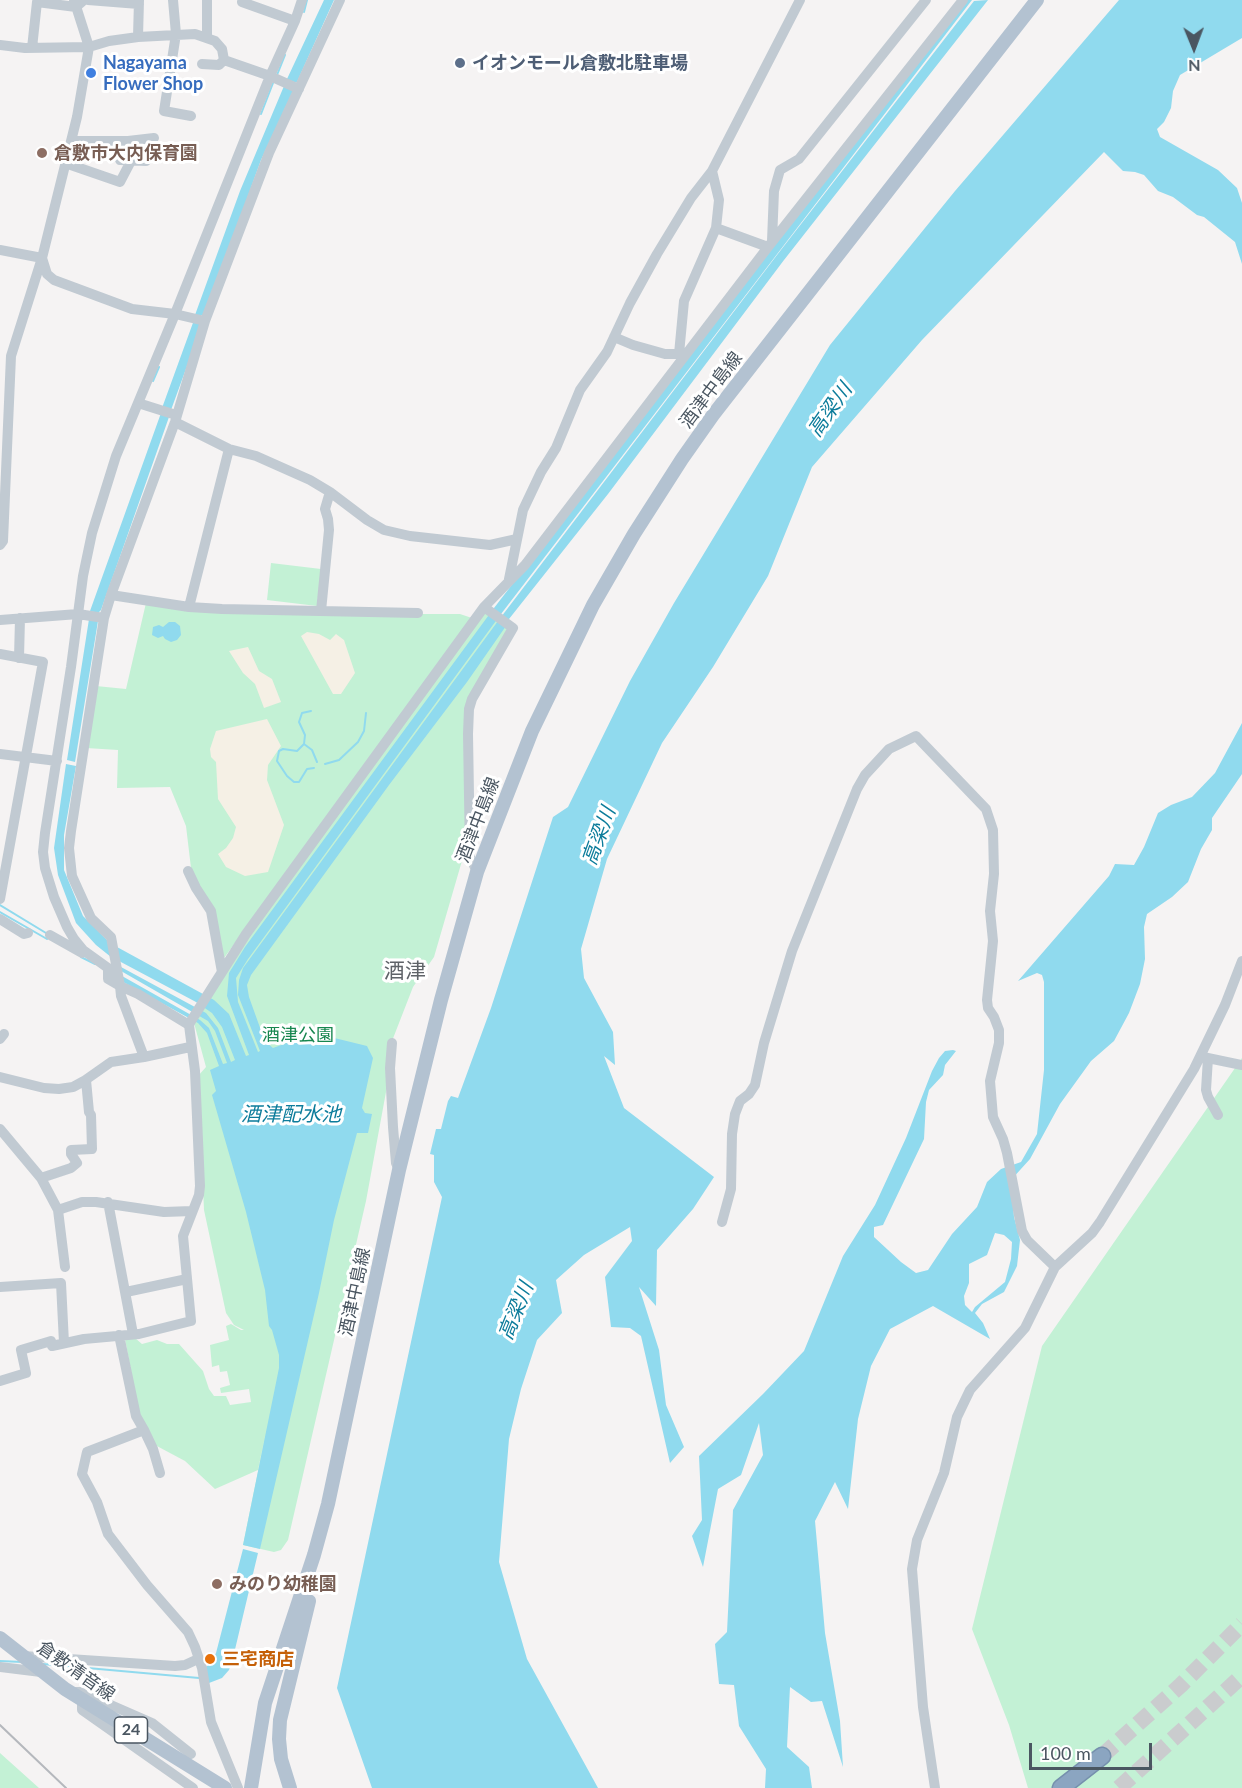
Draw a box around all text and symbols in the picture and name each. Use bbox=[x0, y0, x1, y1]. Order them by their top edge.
north arrow bbox=[1164, 18, 1224, 78]
place label: Nagayama Flower Shop bbox=[103, 52, 203, 94]
place label: イオンモール倉敷北駐車場 bbox=[472, 52, 688, 74]
marker: イオンモール倉敷北駐車場 bbox=[453, 56, 467, 70]
text: N bbox=[1188, 57, 1201, 76]
marker: Nagayama Flower Shop bbox=[84, 66, 98, 80]
place label: 倉敷市大内保育園 bbox=[54, 142, 198, 164]
marker: 倉敷市大内保育園 bbox=[35, 146, 49, 160]
street label: 酒津中島線 bbox=[675, 348, 747, 432]
water label: 高梁川 bbox=[803, 379, 857, 441]
street label: 酒津中島線 bbox=[452, 774, 504, 866]
water label: 高梁川 bbox=[577, 804, 621, 868]
district label: 酒津 bbox=[384, 958, 426, 984]
park label: 酒津公園 bbox=[262, 1024, 334, 1046]
water label: 酒津配水池 bbox=[241, 1103, 341, 1127]
street label: 酒津中島線 bbox=[335, 1246, 375, 1338]
water label: 高梁川 bbox=[494, 1279, 538, 1343]
place label: みのり幼稚園 bbox=[229, 1573, 337, 1595]
marker: みのり幼稚園 bbox=[210, 1577, 224, 1591]
street label: 倉敷清音線 bbox=[33, 1636, 119, 1706]
place label: 三宅商店 bbox=[222, 1648, 294, 1670]
marker: 三宅商店 bbox=[203, 1652, 217, 1666]
road number: 24 bbox=[114, 1717, 148, 1743]
scale bar bbox=[1032, 1731, 1155, 1769]
text: 100 m bbox=[1040, 1742, 1091, 1764]

